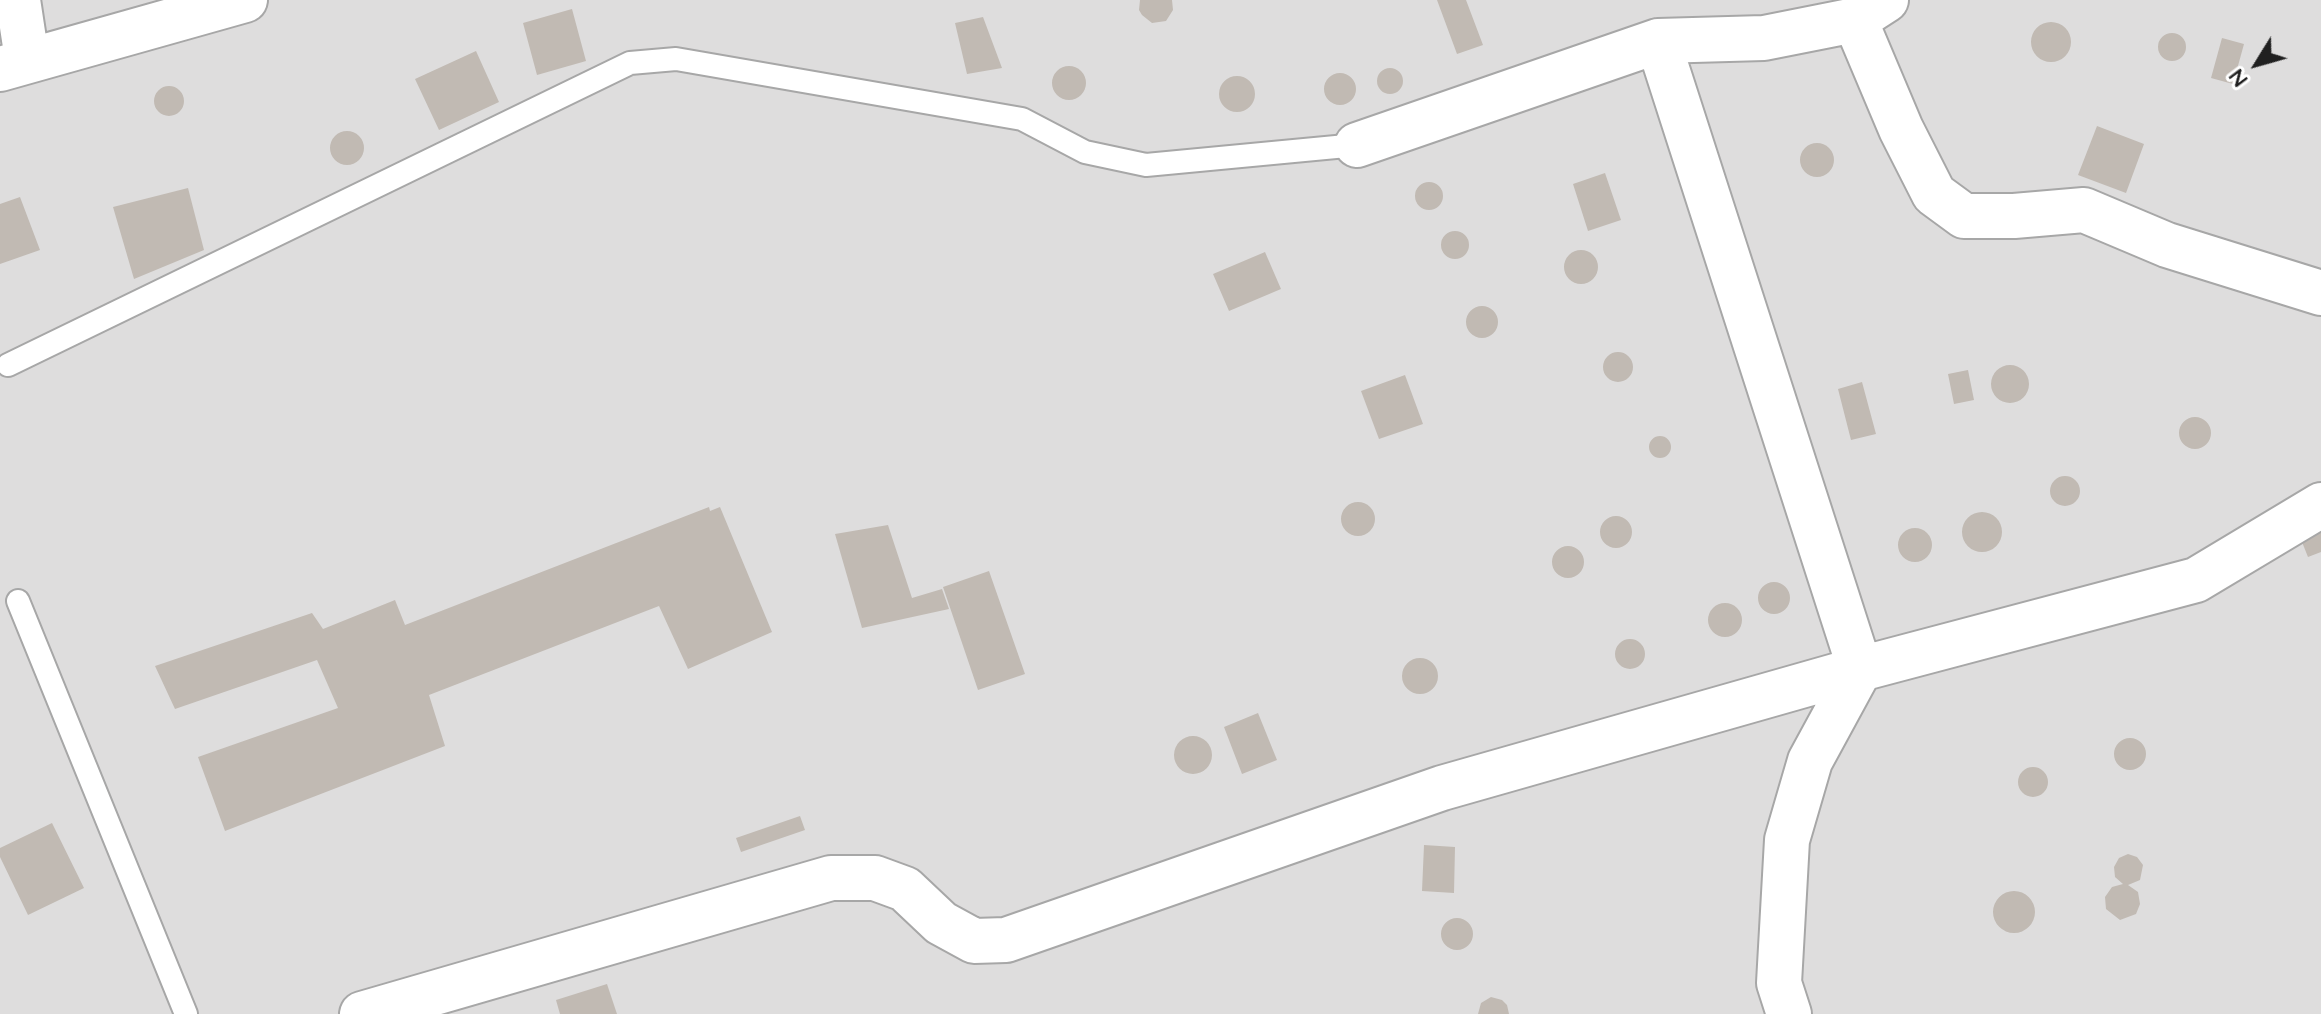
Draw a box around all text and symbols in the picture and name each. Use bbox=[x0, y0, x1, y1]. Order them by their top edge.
north arrow bbox=[2217, 24, 2297, 104]
text: N bbox=[2222, 64, 2254, 93]

